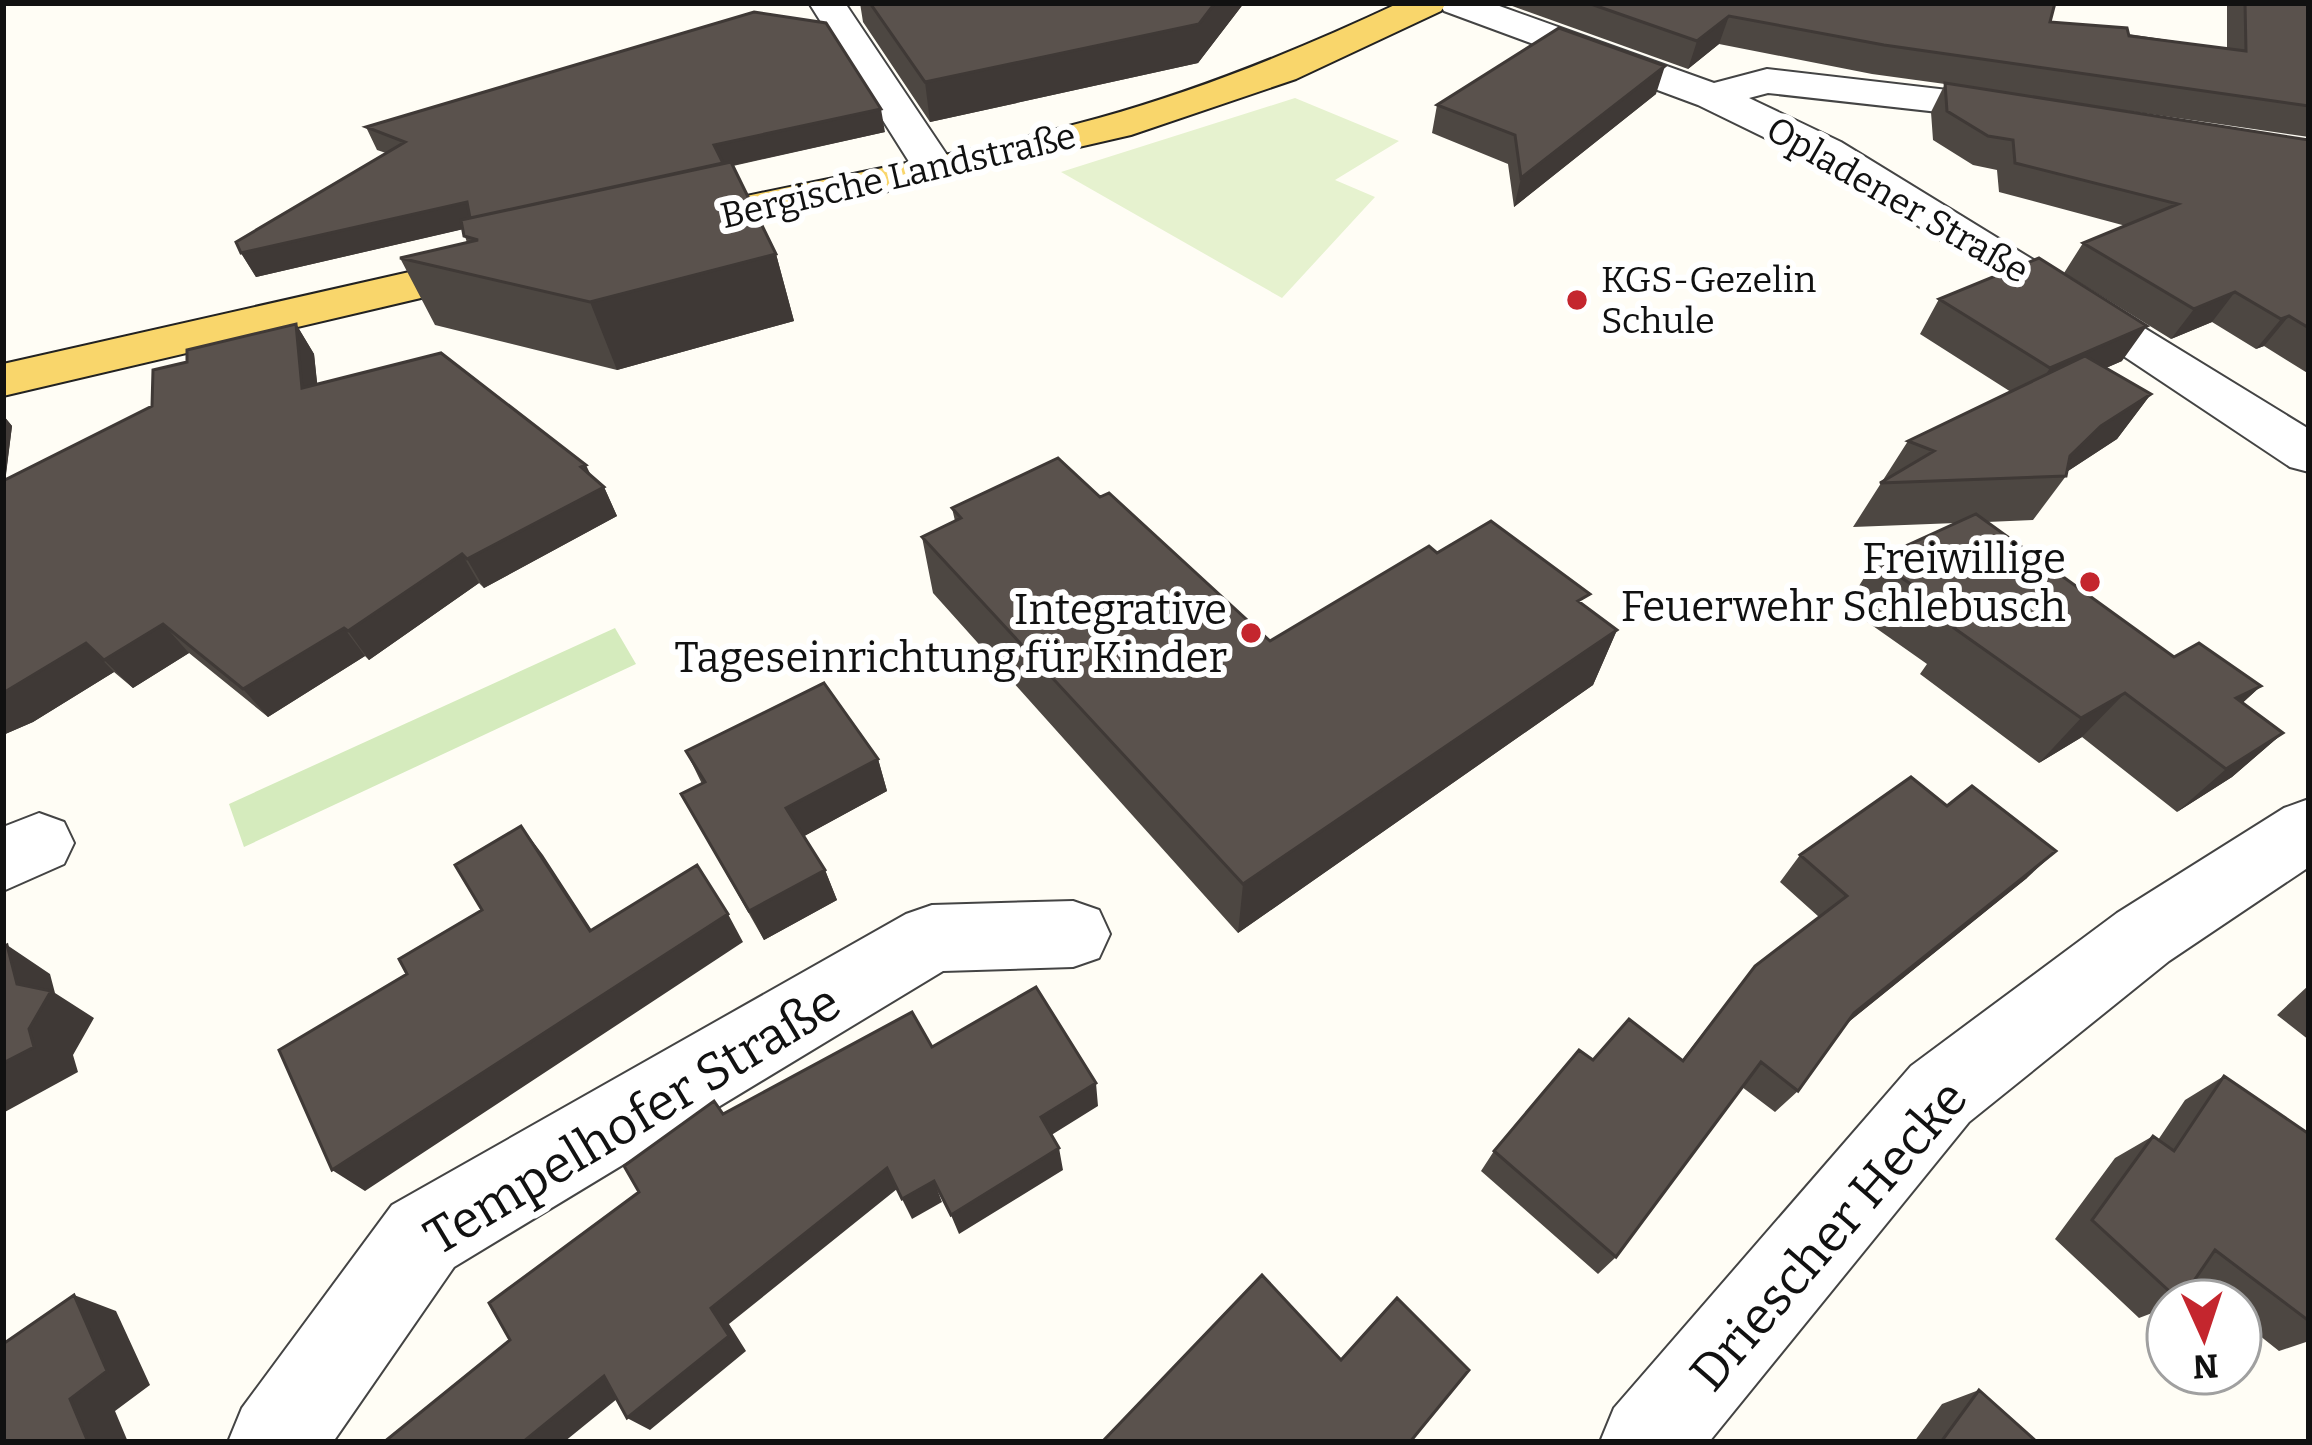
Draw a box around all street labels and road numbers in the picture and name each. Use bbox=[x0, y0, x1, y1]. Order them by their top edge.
street label: Opladener Straße bbox=[1759, 107, 2036, 293]
street label: Bergische Landstraße bbox=[716, 114, 1080, 238]
street label: Tempelhofer Straße bbox=[414, 971, 851, 1268]
street label: Driescher Hecke bbox=[1677, 1068, 1980, 1403]

